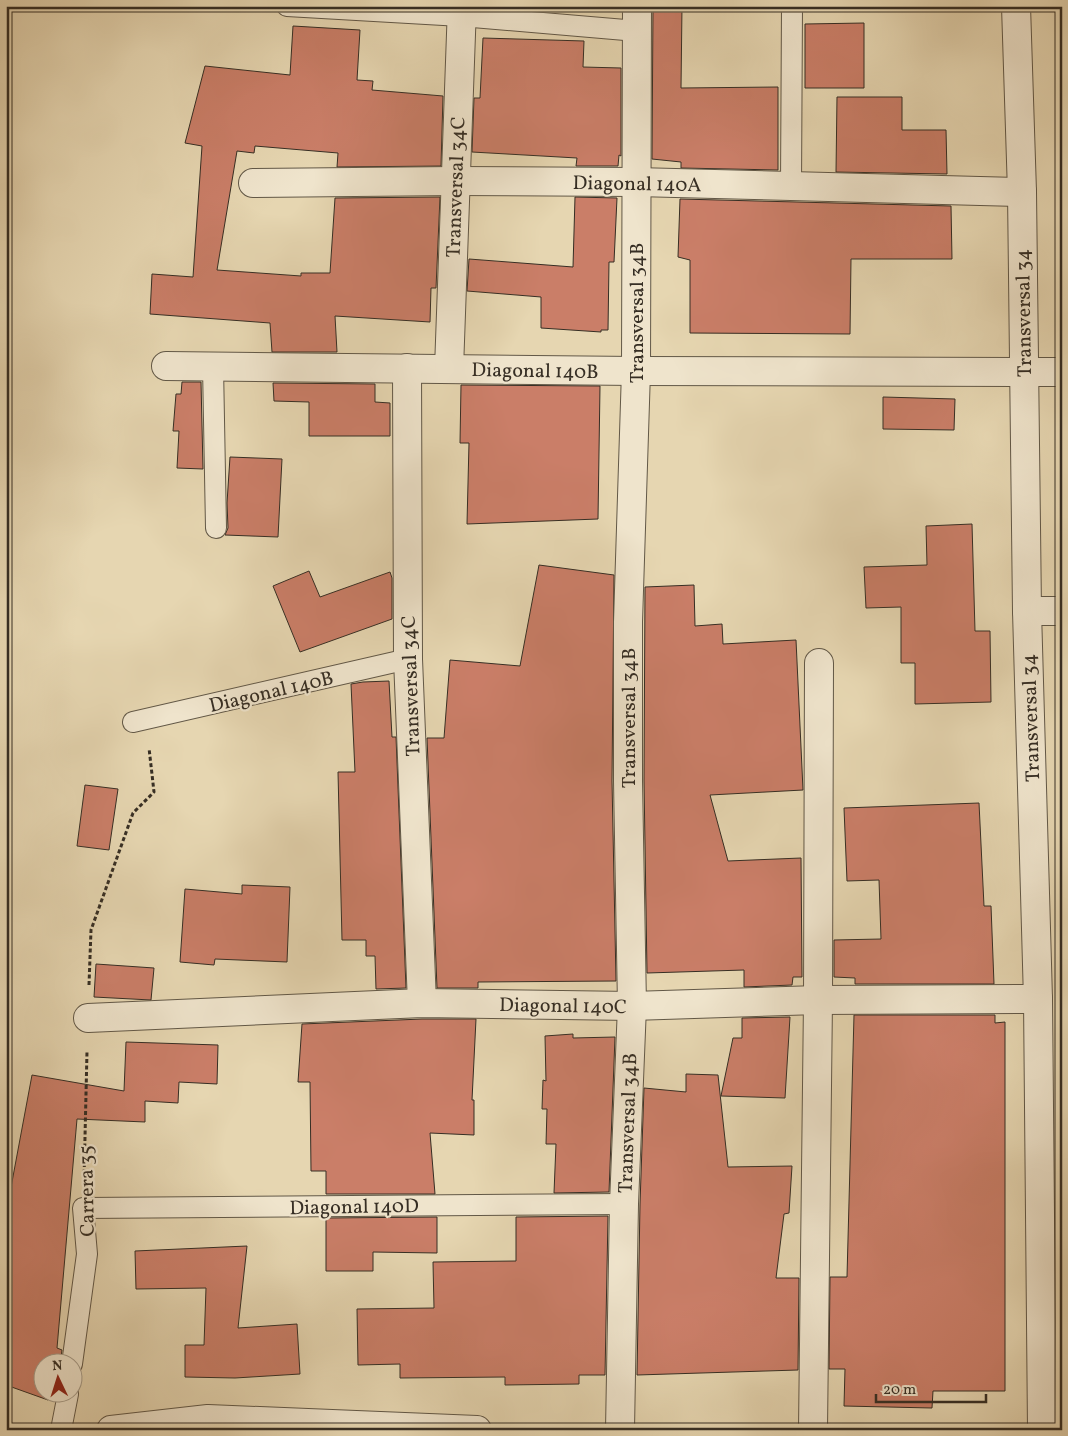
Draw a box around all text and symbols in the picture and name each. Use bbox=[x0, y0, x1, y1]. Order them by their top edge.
street label: Transversal 34C bbox=[441, 116, 473, 258]
street label: Diagonal 140A bbox=[572, 170, 702, 200]
street label: Transversal 34B bbox=[624, 243, 652, 383]
street label: Transversal 34 bbox=[1010, 249, 1040, 377]
street label: Diagonal 140B bbox=[471, 357, 599, 387]
street label: Transversal 34C bbox=[396, 615, 428, 757]
street label: Transversal 34B bbox=[616, 648, 644, 788]
street label: Transversal 34 bbox=[1016, 653, 1048, 783]
street label: Diagonal 140B bbox=[206, 665, 337, 721]
street label: Diagonal 140C bbox=[499, 992, 627, 1022]
street label: Transversal 34B bbox=[613, 1052, 645, 1194]
street label: Carrera 35 bbox=[73, 1145, 103, 1237]
street label: Diagonal 140D bbox=[289, 1193, 419, 1223]
north arrow bbox=[32, 1354, 82, 1404]
text: N bbox=[51, 1357, 63, 1376]
scale bar bbox=[876, 1371, 986, 1403]
text: 20 m bbox=[883, 1380, 916, 1401]

